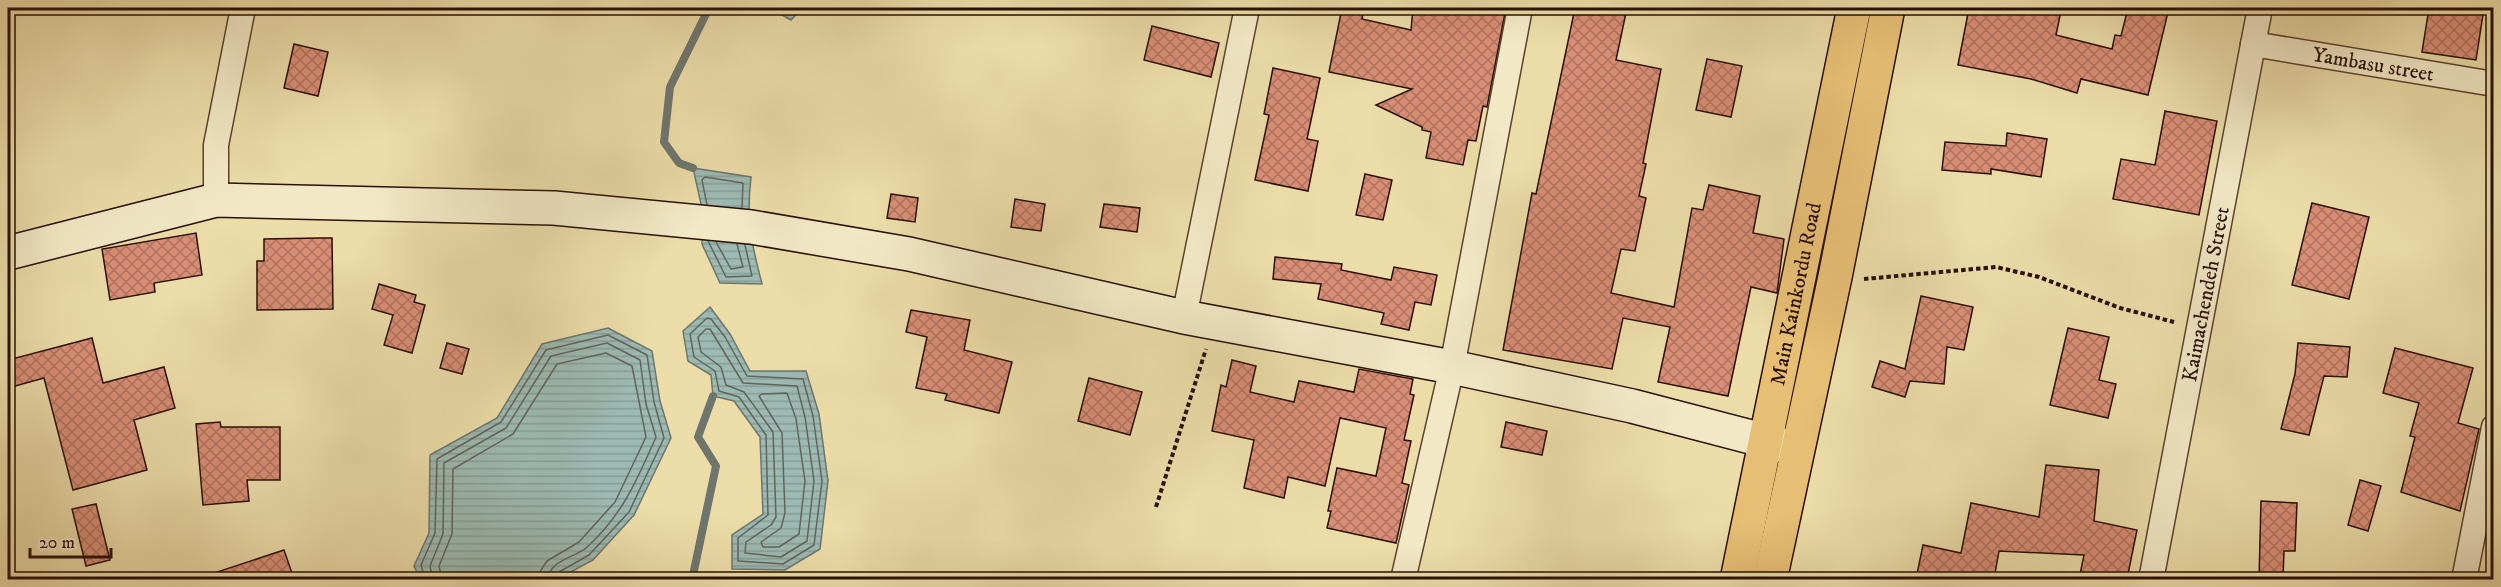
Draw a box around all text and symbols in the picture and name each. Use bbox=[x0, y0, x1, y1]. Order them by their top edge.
street label: Yambasu street bbox=[2311, 42, 2436, 88]
street label: Main Kainkordu Road bbox=[1765, 200, 1828, 388]
street label: Kaimachendeh Street bbox=[2177, 204, 2236, 384]
scale bar bbox=[30, 521, 111, 559]
text: 20 m bbox=[39, 532, 75, 554]

